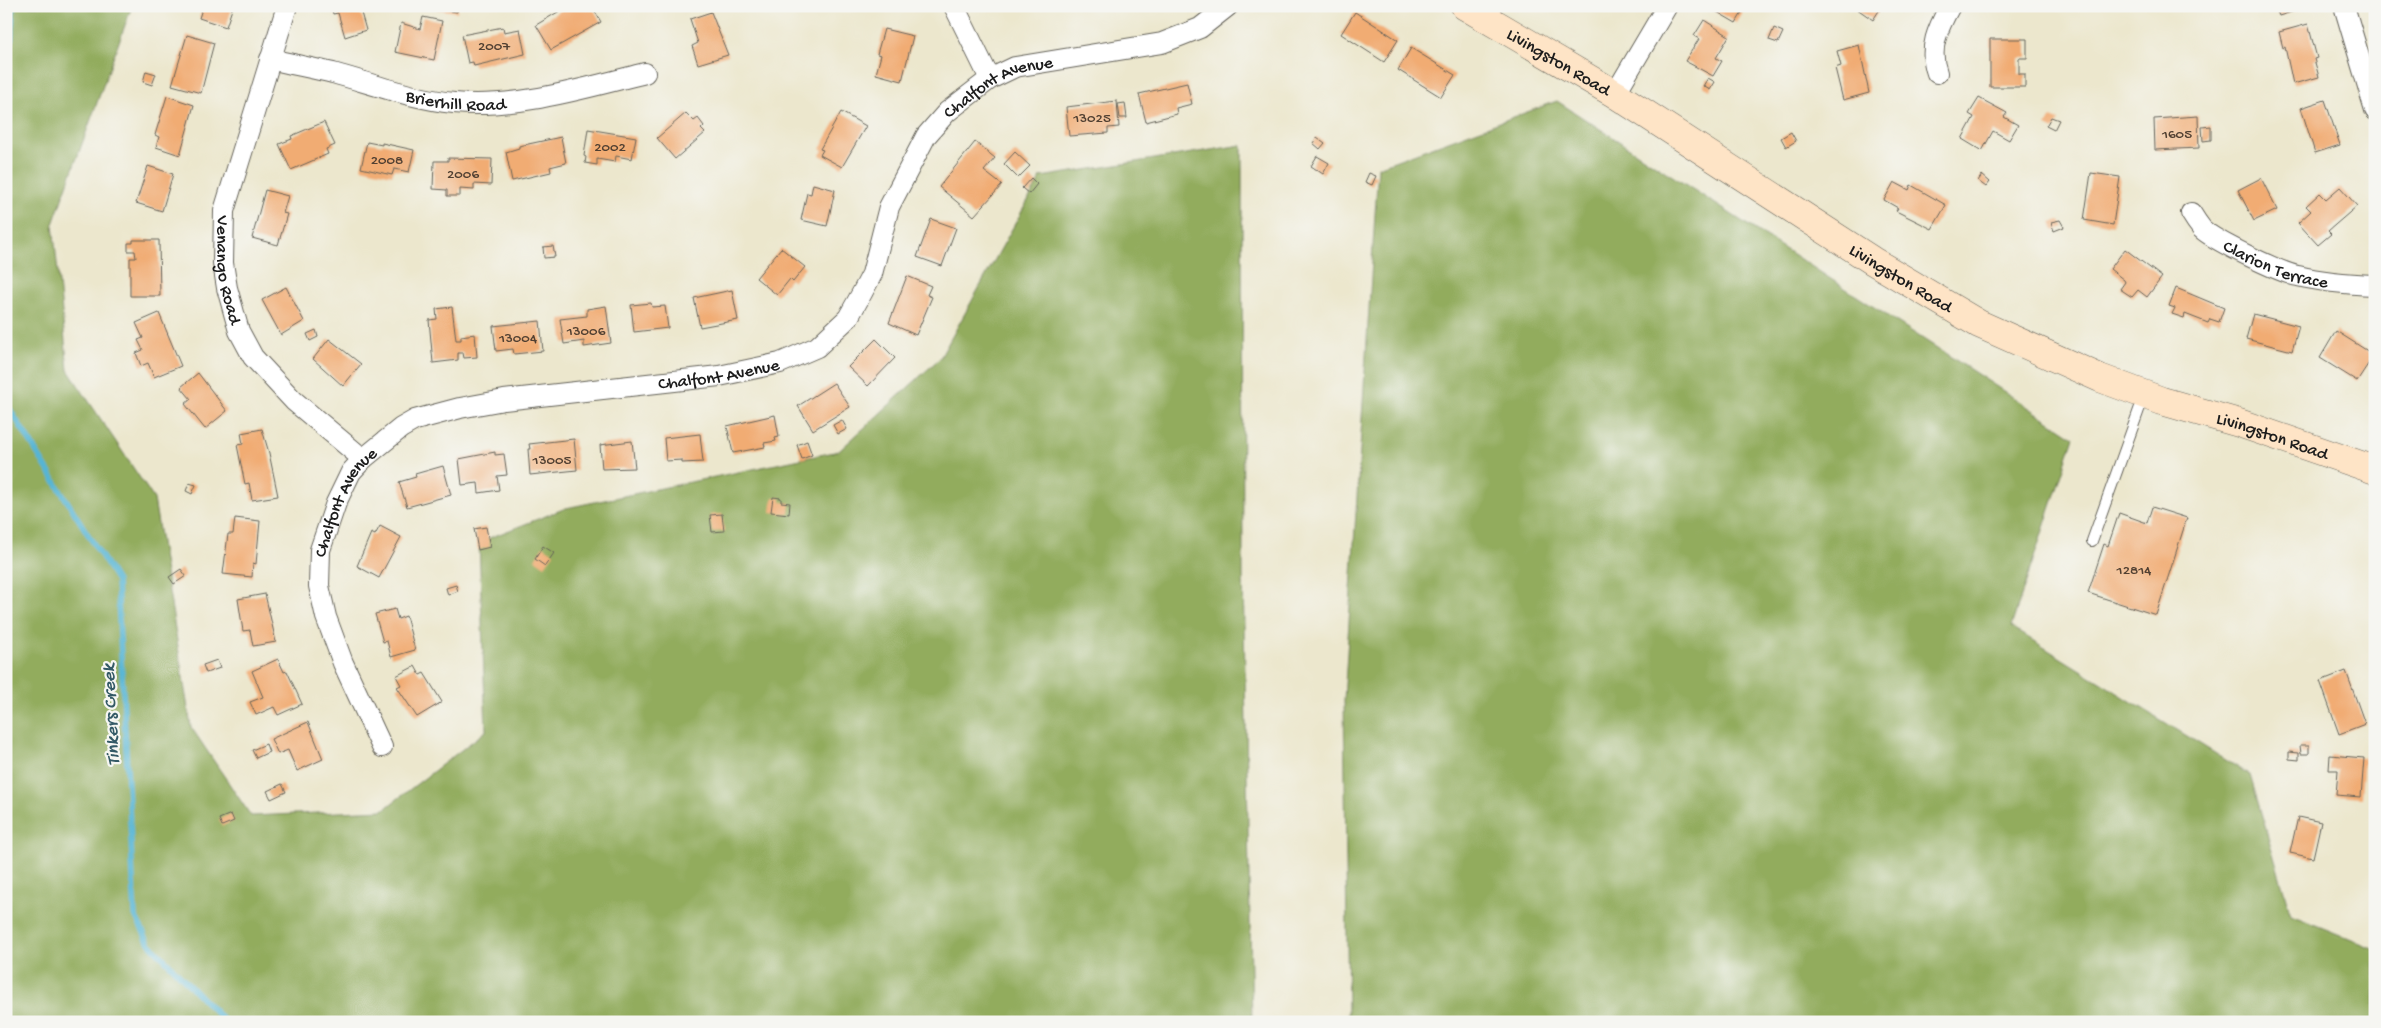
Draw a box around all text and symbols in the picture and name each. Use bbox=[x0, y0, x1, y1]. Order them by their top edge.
street label: Livingston Road bbox=[1502, 25, 1615, 103]
house number: 2007 bbox=[478, 38, 511, 56]
street label: Chalfont Avenue bbox=[940, 53, 1055, 124]
street label: Brierhill Road bbox=[402, 86, 508, 117]
house number: 13025 bbox=[1072, 110, 1111, 128]
house number: 1605 bbox=[2161, 126, 2192, 144]
house number: 2002 bbox=[594, 139, 626, 157]
house number: 2008 bbox=[371, 152, 403, 170]
house number: 2006 bbox=[447, 166, 479, 184]
street label: Venango Road bbox=[210, 214, 245, 329]
street label: Clarion Terrace bbox=[2219, 237, 2330, 294]
street label: Livingston Road bbox=[1844, 240, 1957, 319]
house number: 13006 bbox=[566, 323, 606, 341]
house number: 13004 bbox=[498, 330, 537, 348]
street label: Chalfont Avenue bbox=[657, 355, 782, 396]
street label: Livingston Road bbox=[2214, 409, 2332, 466]
street label: Chalfont Avenue bbox=[312, 443, 383, 557]
house number: 13005 bbox=[532, 452, 571, 470]
house number: 12814 bbox=[2116, 562, 2151, 580]
water label: Tinkers Creek bbox=[98, 662, 127, 766]

